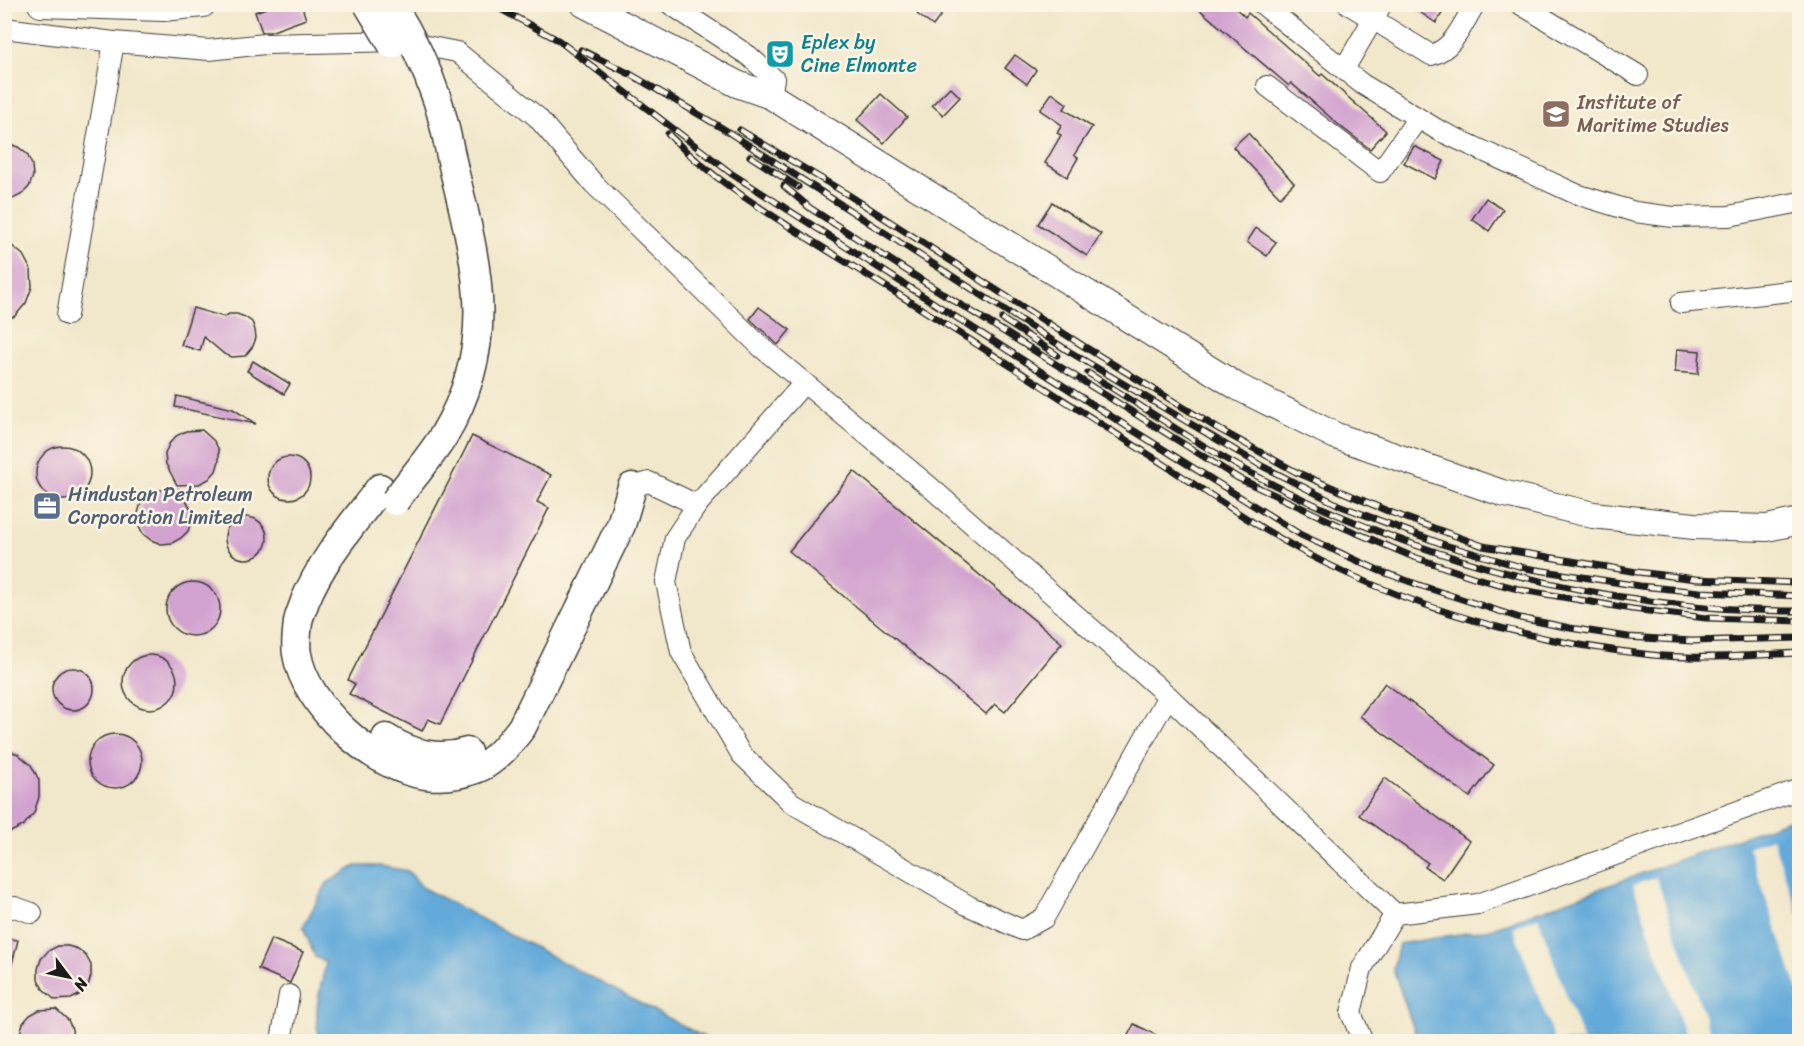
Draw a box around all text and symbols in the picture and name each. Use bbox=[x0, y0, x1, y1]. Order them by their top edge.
place label: Eplex by Cine Elmonte bbox=[801, 25, 917, 83]
theatre icon: Eplex by Cine Elmonte bbox=[764, 38, 796, 70]
place label: Institute of Maritime Studies bbox=[1576, 85, 1730, 143]
school or university icon: Institute of Maritime Studies bbox=[1540, 98, 1572, 130]
place label: Hindustan Petroleum Corporation Limited bbox=[68, 477, 253, 535]
office icon: Hindustan Petroleum Corporation Limited bbox=[31, 490, 63, 522]
north arrow bbox=[39, 947, 99, 1007]
text: N bbox=[66, 971, 97, 998]

